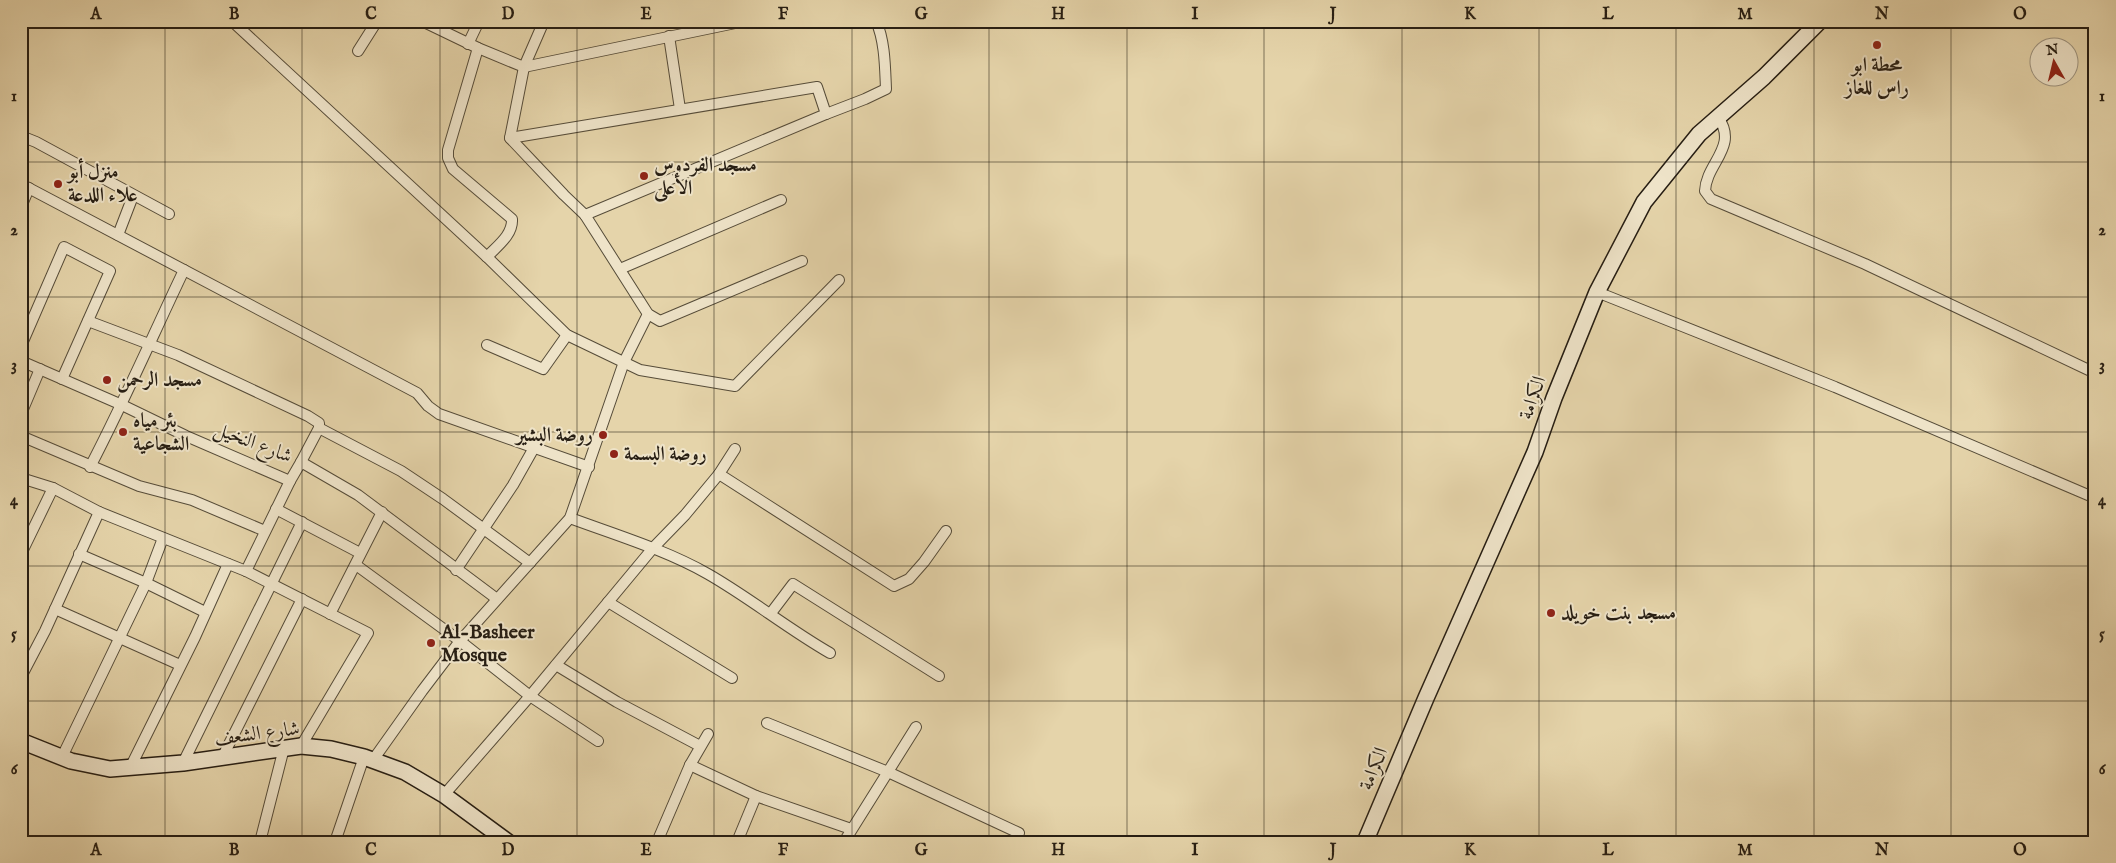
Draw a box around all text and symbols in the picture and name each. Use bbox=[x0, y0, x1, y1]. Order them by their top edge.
text: A bbox=[90, 5, 103, 25]
text: B bbox=[229, 5, 240, 25]
text: C bbox=[365, 5, 377, 25]
text: D bbox=[502, 5, 515, 25]
text: E bbox=[640, 5, 652, 25]
text: F bbox=[778, 5, 789, 25]
text: G bbox=[915, 5, 928, 25]
text: H bbox=[1051, 5, 1065, 25]
text: I bbox=[1192, 5, 1199, 25]
text: J bbox=[1328, 5, 1337, 25]
text: K bbox=[1464, 5, 1477, 25]
text: L bbox=[1602, 5, 1614, 25]
text: M bbox=[1737, 5, 1753, 25]
text: N bbox=[1874, 5, 1889, 25]
text: O bbox=[2013, 5, 2027, 25]
north arrow bbox=[2028, 38, 2078, 88]
marker: محطة ابو راس للغاز bbox=[1871, 39, 1883, 51]
text: N bbox=[2044, 40, 2060, 60]
place label: محطة ابو راس للغاز bbox=[1843, 53, 1909, 101]
text: 1 bbox=[11, 87, 17, 107]
text: 1 bbox=[2099, 87, 2105, 107]
place label: مسجد الفردوس الأعلى bbox=[653, 153, 757, 203]
place label: منزل أبو علاء اللدعة bbox=[66, 158, 138, 208]
marker: مسجد الفردوس الأعلى bbox=[638, 170, 650, 182]
marker: منزل أبو علاء اللدعة bbox=[52, 178, 64, 190]
text: 2 bbox=[10, 221, 18, 241]
text: 2 bbox=[2098, 221, 2106, 241]
text: 3 bbox=[11, 356, 17, 376]
text: 3 bbox=[2099, 356, 2105, 376]
place label: مسجد الرحمن bbox=[117, 368, 202, 393]
street label: الكرامة bbox=[1514, 373, 1552, 423]
marker: مسجد الرحمن bbox=[101, 374, 113, 386]
place label: بئر مياه الشجاعية bbox=[133, 409, 189, 457]
street label: شارع النخيل bbox=[209, 417, 296, 473]
place label: روضة البشير bbox=[514, 423, 593, 448]
marker: بئر مياه الشجاعية bbox=[117, 426, 129, 438]
marker: روضة البشير bbox=[597, 429, 609, 441]
place label: روضة البسمة bbox=[624, 442, 707, 467]
marker: روضة البسمة bbox=[608, 448, 620, 460]
text: 4 bbox=[10, 491, 19, 511]
text: 4 bbox=[2098, 491, 2107, 511]
place label: مسجد بنت خويلد bbox=[1561, 601, 1676, 626]
marker: مسجد بنت خويلد bbox=[1545, 607, 1557, 619]
place label: Al-Basheer Mosque bbox=[440, 620, 535, 668]
text: 5 bbox=[11, 625, 17, 645]
text: 5 bbox=[2099, 625, 2105, 645]
marker: Al-Basheer Mosque bbox=[425, 637, 437, 649]
street label: شارع الشعف bbox=[213, 716, 302, 756]
street label: الكرامة bbox=[1354, 744, 1394, 794]
text: 6 bbox=[11, 760, 19, 780]
text: 6 bbox=[2099, 760, 2107, 780]
text: A bbox=[90, 841, 103, 861]
text: B bbox=[229, 841, 240, 861]
text: C bbox=[365, 841, 377, 861]
text: D bbox=[502, 841, 515, 861]
text: E bbox=[640, 841, 652, 861]
text: F bbox=[778, 841, 789, 861]
text: G bbox=[915, 841, 928, 861]
text: H bbox=[1051, 841, 1065, 861]
text: I bbox=[1192, 841, 1199, 861]
text: J bbox=[1328, 841, 1337, 861]
text: K bbox=[1464, 841, 1477, 861]
text: L bbox=[1602, 841, 1614, 861]
text: M bbox=[1737, 841, 1753, 861]
text: N bbox=[1874, 841, 1889, 861]
text: O bbox=[2013, 841, 2027, 861]

